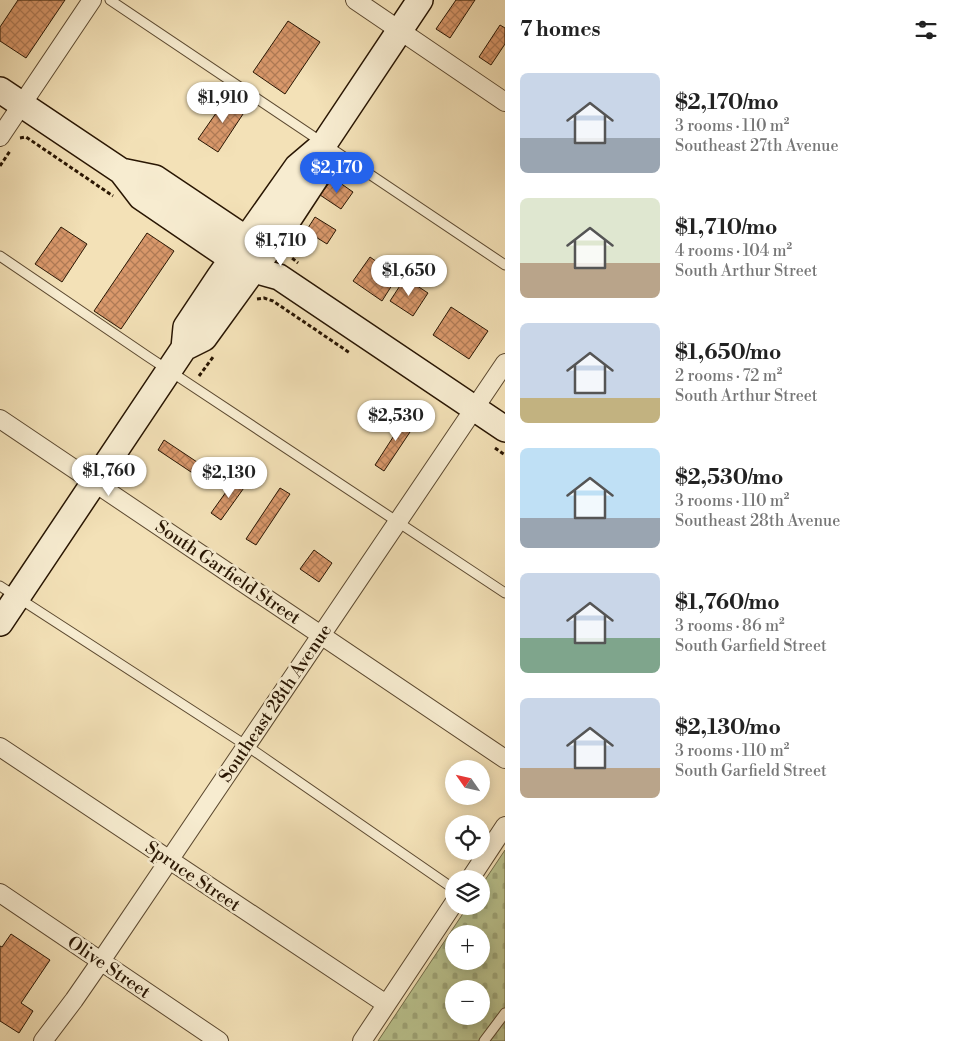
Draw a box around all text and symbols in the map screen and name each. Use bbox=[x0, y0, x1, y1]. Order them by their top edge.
icon: filters bbox=[912, 16, 940, 44]
text: 7 homes bbox=[520, 17, 601, 43]
pin: $1,910 bbox=[182, 82, 264, 124]
text: $1,910 bbox=[198, 88, 248, 108]
text: $2,170/mo bbox=[675, 90, 779, 116]
icon: home bbox=[560, 93, 620, 153]
text: 3 rooms · 110 m² bbox=[675, 116, 789, 136]
text: Southeast 27th Avenue bbox=[675, 136, 839, 156]
pin: $2,170 bbox=[296, 152, 378, 194]
text: $2,170 bbox=[311, 158, 363, 178]
text: $1,710/mo bbox=[675, 215, 777, 241]
icon: home bbox=[560, 218, 620, 278]
pin: $1,710 bbox=[240, 224, 322, 267]
text: $1,710 bbox=[256, 231, 307, 251]
text: 4 rooms · 104 m² bbox=[675, 241, 792, 261]
pin: $1,650 bbox=[368, 254, 450, 297]
text: $1,650 bbox=[382, 261, 436, 281]
text: South Arthur Street bbox=[675, 261, 818, 281]
text: $1,650/mo bbox=[675, 340, 781, 366]
icon: home bbox=[560, 343, 620, 403]
text: 2 rooms · 72 m² bbox=[675, 366, 782, 386]
text: South Arthur Street bbox=[675, 386, 818, 406]
pin: $2,530 bbox=[355, 400, 437, 442]
text: $2,530 bbox=[368, 406, 424, 426]
pin: $1,760 bbox=[68, 454, 150, 497]
pin: $2,130 bbox=[188, 456, 270, 499]
text: $1,760 bbox=[83, 461, 135, 481]
text: $2,130 bbox=[202, 463, 256, 483]
text: $2,530/mo bbox=[675, 465, 783, 491]
icon: home bbox=[560, 468, 620, 528]
text: 3 rooms · 110 m² bbox=[675, 491, 789, 511]
text: Southeast 28th Avenue bbox=[675, 511, 840, 531]
street label: South Garfield Street bbox=[151, 515, 305, 630]
text: $1,760/mo bbox=[675, 590, 780, 616]
icon: home bbox=[560, 593, 620, 653]
text: 3 rooms · 86 m² bbox=[675, 616, 785, 636]
street label: Southeast 28th Avenue bbox=[214, 620, 337, 787]
text: South Garfield Street bbox=[675, 636, 827, 656]
text: $2,130/mo bbox=[675, 715, 781, 741]
icon: home bbox=[560, 718, 620, 778]
text: 3 rooms · 110 m² bbox=[675, 741, 789, 761]
north arrow bbox=[445, 760, 490, 805]
map controls bbox=[445, 760, 490, 1025]
text: South Garfield Street bbox=[675, 761, 827, 781]
button: locate bbox=[445, 815, 490, 860]
street label: Spruce Street bbox=[141, 836, 245, 917]
button: layers bbox=[445, 870, 490, 915]
button: + bbox=[445, 925, 490, 970]
street label: Olive Street bbox=[63, 931, 155, 1004]
button: − bbox=[445, 980, 490, 1025]

